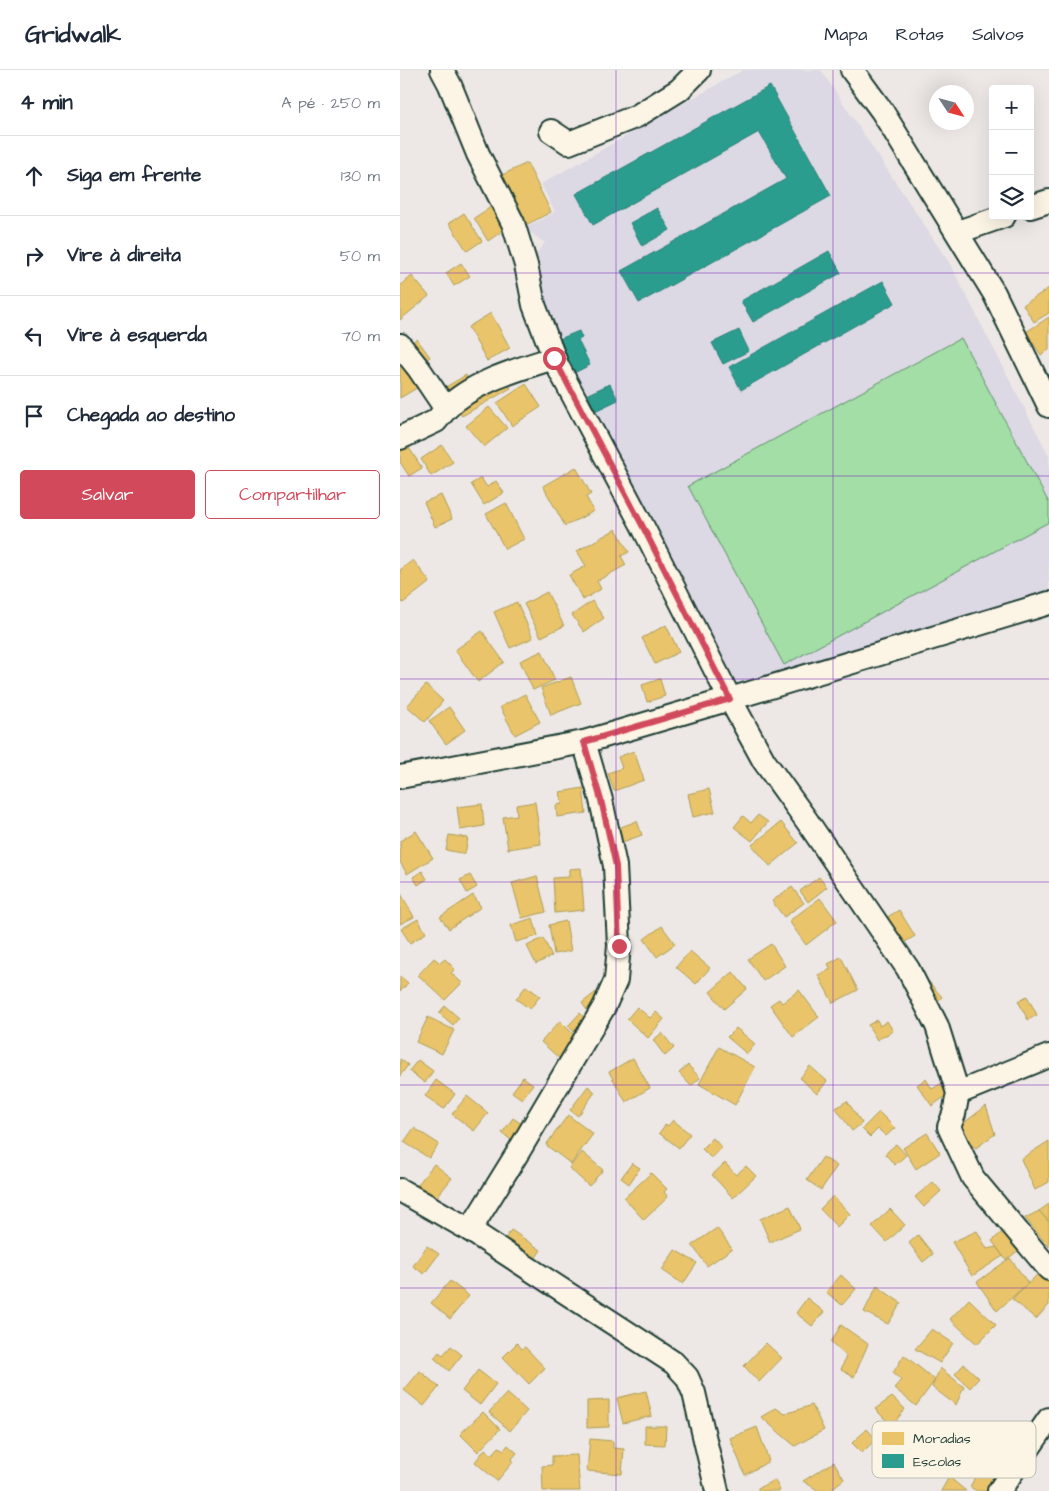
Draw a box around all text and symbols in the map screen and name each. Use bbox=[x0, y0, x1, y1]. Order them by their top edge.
text: Gridwalk bbox=[25, 18, 121, 52]
text: Mapa bbox=[824, 22, 868, 47]
text: Rotas bbox=[896, 22, 944, 47]
text: Salvos bbox=[972, 22, 1024, 47]
north arrow bbox=[929, 85, 974, 130]
map controls bbox=[989, 85, 1034, 220]
button: + bbox=[989, 85, 1034, 130]
text: 4 min bbox=[20, 88, 73, 117]
text: A pé · 250 m bbox=[281, 92, 380, 114]
button: − bbox=[989, 130, 1034, 175]
icon: ahead bbox=[20, 162, 48, 190]
text: Siga em frente bbox=[67, 162, 201, 189]
text: 130 m bbox=[341, 165, 380, 187]
button: layers bbox=[989, 175, 1034, 220]
icon: right bbox=[20, 242, 48, 270]
text: Vire à direita bbox=[67, 242, 181, 269]
text: 50 m bbox=[340, 245, 380, 267]
icon: left bbox=[20, 322, 48, 350]
text: Vire à esquerda bbox=[67, 322, 207, 349]
text: 70 m bbox=[341, 325, 380, 347]
route start bbox=[543, 347, 566, 370]
icon: arrive bbox=[20, 402, 48, 430]
text: Chegada ao destino bbox=[67, 402, 235, 429]
button: Salvar bbox=[20, 470, 195, 519]
button: Compartilhar bbox=[205, 470, 380, 519]
route end bbox=[608, 935, 631, 958]
legend bbox=[872, 1421, 1036, 1478]
text: Moradias bbox=[913, 1429, 971, 1449]
text: Escolas bbox=[913, 1452, 961, 1472]

